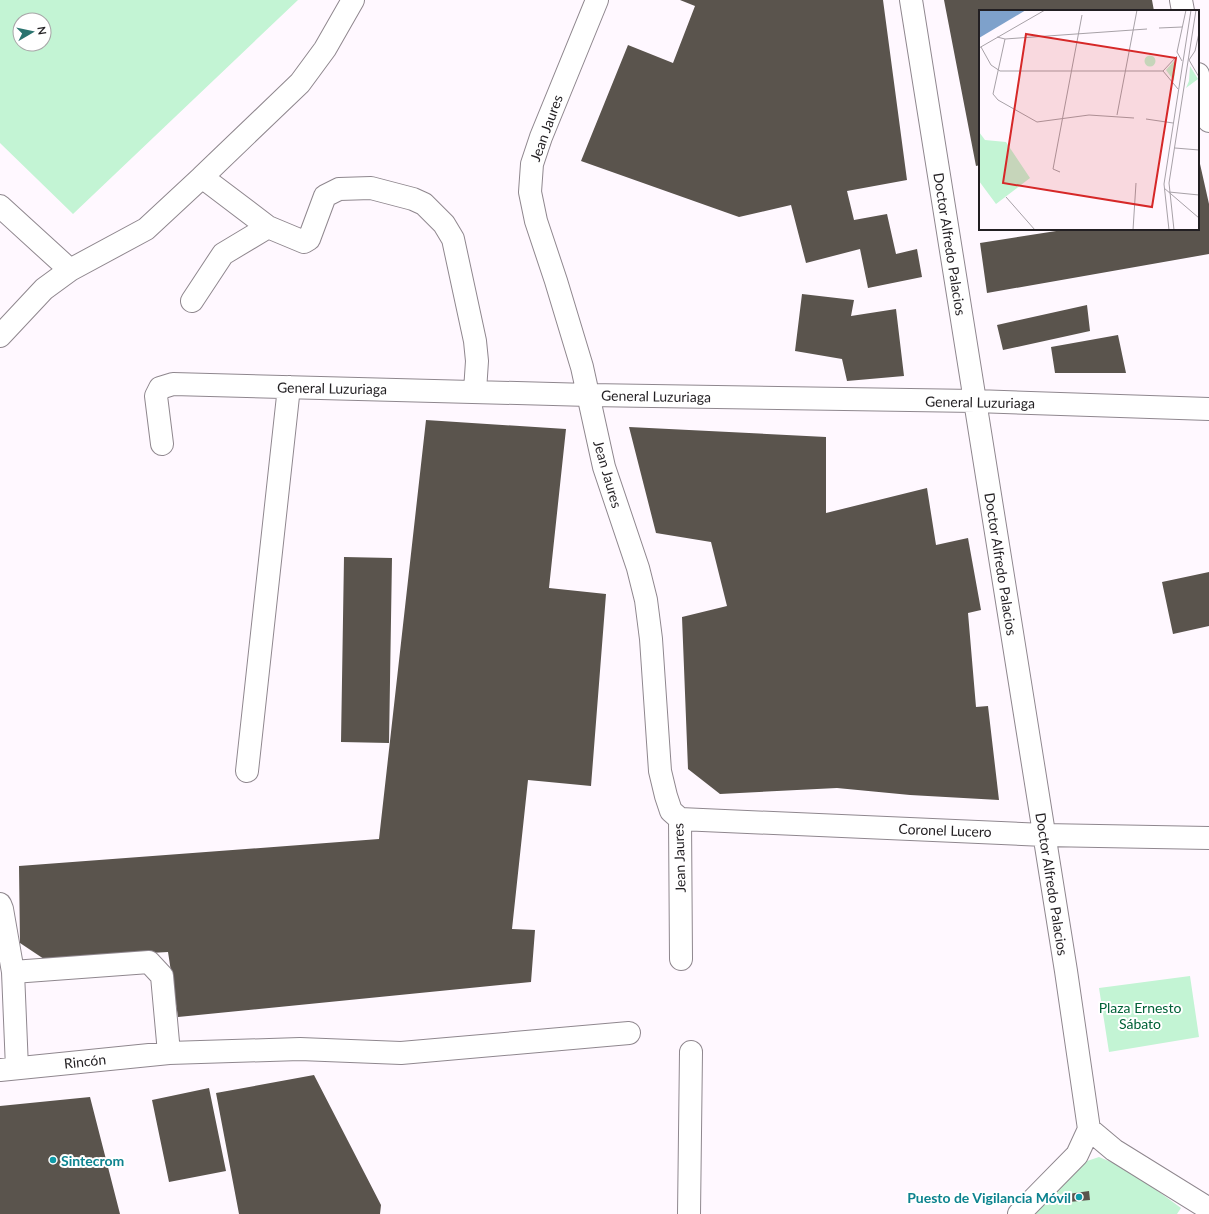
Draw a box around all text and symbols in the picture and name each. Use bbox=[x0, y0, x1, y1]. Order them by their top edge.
inset map bbox=[979, 10, 1199, 230]
north arrow bbox=[12, 12, 52, 52]
text: N bbox=[35, 25, 49, 36]
street label: Jean Jaures bbox=[526, 92, 566, 164]
street label: Doctor Alfredo Palacios bbox=[930, 171, 970, 317]
street label: General Luzuriaga bbox=[277, 379, 387, 397]
street label: General Luzuriaga bbox=[601, 387, 711, 405]
street label: General Luzuriaga bbox=[925, 393, 1035, 411]
street label: Jean Jaures bbox=[590, 438, 626, 510]
street label: Doctor Alfredo Palacios bbox=[981, 491, 1021, 637]
street label: Doctor Alfredo Palacios bbox=[1032, 811, 1072, 957]
street label: Coronel Lucero bbox=[898, 820, 992, 840]
street label: Jean Jaures bbox=[669, 823, 689, 893]
park label: Plaza Ernesto Sábato bbox=[1099, 999, 1181, 1032]
street label: Rincón bbox=[63, 1050, 107, 1072]
place label: Sintecrom bbox=[61, 1152, 124, 1169]
marker: Sintecrom bbox=[48, 1155, 58, 1165]
place label: Puesto de Vigilancia Móvil bbox=[907, 1189, 1071, 1206]
marker: Puesto de Vigilancia Móvil bbox=[1074, 1192, 1084, 1202]

